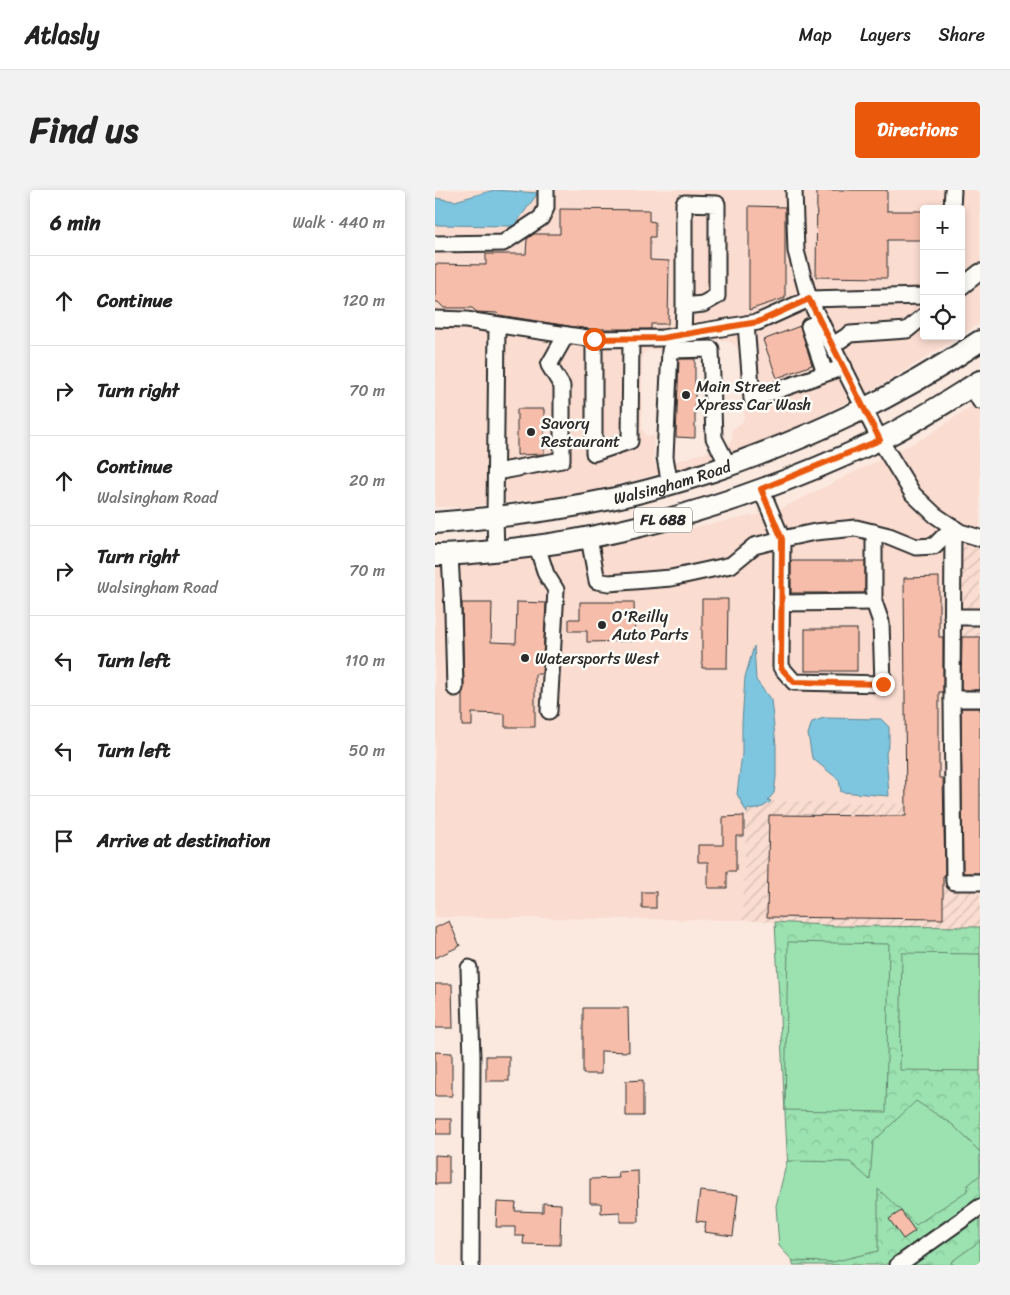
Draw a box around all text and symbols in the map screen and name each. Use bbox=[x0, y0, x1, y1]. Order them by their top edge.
text: Atlasly bbox=[25, 14, 99, 56]
text: Map bbox=[799, 19, 832, 51]
text: Layers bbox=[860, 19, 911, 51]
text: Share bbox=[939, 19, 985, 51]
text: Find us bbox=[30, 99, 138, 161]
button: Directions bbox=[855, 102, 980, 158]
text: 6 min bbox=[50, 204, 101, 242]
map controls bbox=[920, 205, 965, 340]
button: + bbox=[920, 205, 965, 250]
text: Walk · 440 m bbox=[292, 208, 385, 237]
button: − bbox=[920, 250, 965, 295]
text: Continue bbox=[97, 284, 173, 317]
text: 120 m bbox=[342, 286, 385, 315]
icon: ahead bbox=[50, 287, 78, 315]
button: locate bbox=[920, 295, 965, 340]
route start bbox=[583, 328, 606, 351]
place label: Main Street Xpress Car Wash bbox=[695, 372, 811, 419]
text: Turn right bbox=[97, 374, 179, 407]
text: 70 m bbox=[349, 376, 385, 405]
icon: right bbox=[50, 377, 78, 405]
marker: Main Street Xpress Car Wash bbox=[680, 389, 692, 401]
place label: Savory Restaurant bbox=[541, 409, 620, 456]
marker: Savory Restaurant bbox=[525, 426, 537, 438]
text: Continue bbox=[97, 450, 173, 483]
street label: Walsingham Road bbox=[611, 451, 736, 513]
text: 20 m bbox=[349, 466, 385, 495]
icon: ahead bbox=[50, 467, 78, 495]
text: Walsingham Road bbox=[97, 483, 218, 512]
road number: FL 688 bbox=[634, 508, 692, 532]
text: Turn right bbox=[97, 540, 179, 573]
text: 70 m bbox=[349, 556, 385, 585]
icon: right bbox=[50, 557, 78, 585]
text: Walsingham Road bbox=[97, 573, 218, 602]
place label: O'Reilly Auto Parts bbox=[611, 602, 689, 649]
marker: O'Reilly Auto Parts bbox=[596, 619, 608, 631]
text: Turn left bbox=[97, 644, 170, 677]
place label: Watersports West bbox=[535, 644, 660, 673]
text: 110 m bbox=[345, 646, 385, 675]
icon: left bbox=[50, 647, 78, 675]
marker: Watersports West bbox=[519, 652, 531, 664]
route end bbox=[872, 673, 895, 696]
text: Turn left bbox=[97, 734, 170, 767]
text: 50 m bbox=[349, 736, 385, 765]
icon: left bbox=[50, 737, 78, 765]
text: Arrive at destination bbox=[97, 824, 270, 857]
icon: arrive bbox=[50, 827, 78, 855]

